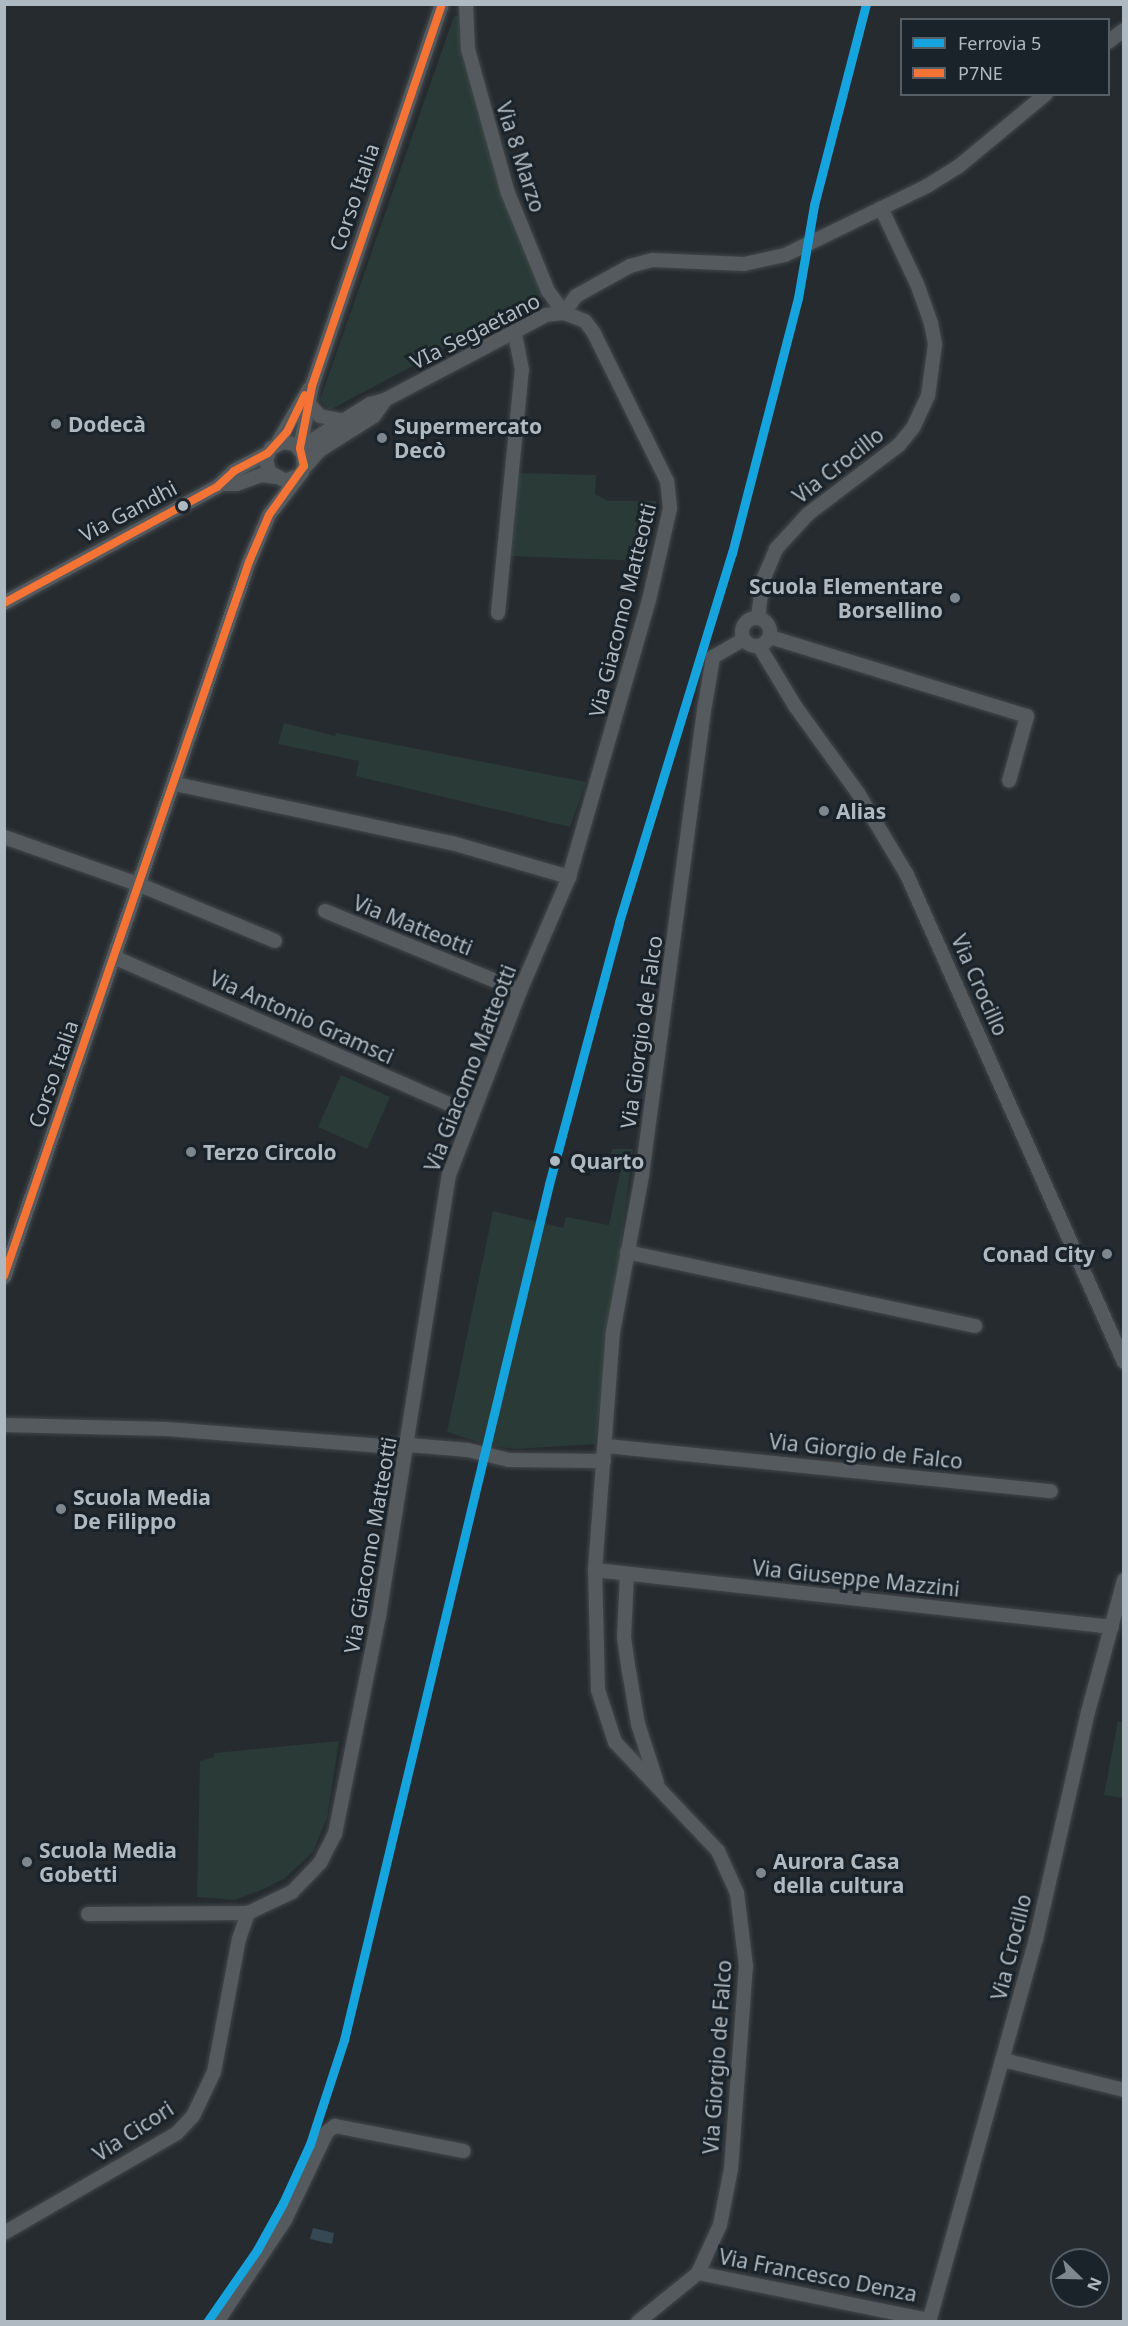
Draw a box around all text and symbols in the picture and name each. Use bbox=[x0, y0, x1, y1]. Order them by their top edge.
legend bbox=[900, 18, 1110, 96]
text: Ferrovia 5 bbox=[958, 31, 1041, 55]
text: P7NE bbox=[958, 61, 1003, 85]
street label: Via 8 Marzo bbox=[491, 99, 551, 215]
street label: Corso Italia bbox=[324, 140, 384, 254]
street label: VIa Segaetano bbox=[406, 288, 544, 374]
place label: Dodecà bbox=[68, 411, 146, 437]
place label: Supermercato Decò bbox=[394, 413, 542, 463]
marker: Dodecà bbox=[49, 417, 63, 431]
street label: Via Crocillo bbox=[787, 422, 889, 508]
marker: Supermercato Decò bbox=[375, 431, 389, 445]
street label: Via Gandhi bbox=[75, 475, 181, 547]
unlabelled marker bbox=[177, 500, 189, 512]
street label: Via Giacomo Matteotti bbox=[583, 500, 661, 720]
place label: Scuola Elementare Borsellino bbox=[749, 573, 943, 623]
marker: Scuola Elementare Borsellino bbox=[948, 591, 962, 605]
place label: Alias bbox=[836, 798, 886, 824]
marker: Alias bbox=[817, 804, 831, 818]
street label: Via Matteotti bbox=[350, 890, 476, 960]
street label: Via Crocillo bbox=[946, 930, 1014, 1040]
street label: Via Giorgio de Falco bbox=[615, 934, 667, 1130]
street label: Via Giacomo Matteotti bbox=[419, 961, 521, 1175]
street label: Via Antonio Gramsci bbox=[206, 965, 398, 1069]
street label: Corso Italia bbox=[23, 1017, 83, 1131]
place label: Terzo Circolo bbox=[203, 1139, 337, 1165]
marker: Terzo Circolo bbox=[184, 1145, 198, 1159]
place label: Quarto bbox=[570, 1148, 644, 1174]
marker: Quarto bbox=[545, 1151, 565, 1171]
place label: Conad City bbox=[983, 1241, 1095, 1267]
marker: Conad City bbox=[1100, 1247, 1114, 1261]
street label: Via Giorgio de Falco bbox=[768, 1428, 964, 1474]
street label: Via Giacomo Matteotti bbox=[339, 1435, 401, 1655]
place label: Scuola Media De Filippo bbox=[73, 1484, 211, 1534]
marker: Scuola Media De Filippo bbox=[54, 1502, 68, 1516]
street label: Via Giuseppe Mazzini bbox=[751, 1555, 961, 1601]
place label: Scuola Media Gobetti bbox=[39, 1837, 177, 1887]
place label: Aurora Casa della cultura bbox=[773, 1848, 904, 1898]
marker: Scuola Media Gobetti bbox=[20, 1855, 34, 1869]
marker: Aurora Casa della cultura bbox=[754, 1866, 768, 1880]
street label: Via Crocillo bbox=[986, 1891, 1036, 2003]
street label: Via Giorgio de Falco bbox=[698, 1959, 736, 2155]
street label: Via Cicori bbox=[88, 2096, 178, 2166]
street label: Via Francesco Denza bbox=[717, 2243, 919, 2307]
north arrow bbox=[1050, 2248, 1110, 2308]
text: N bbox=[1082, 2274, 1107, 2295]

